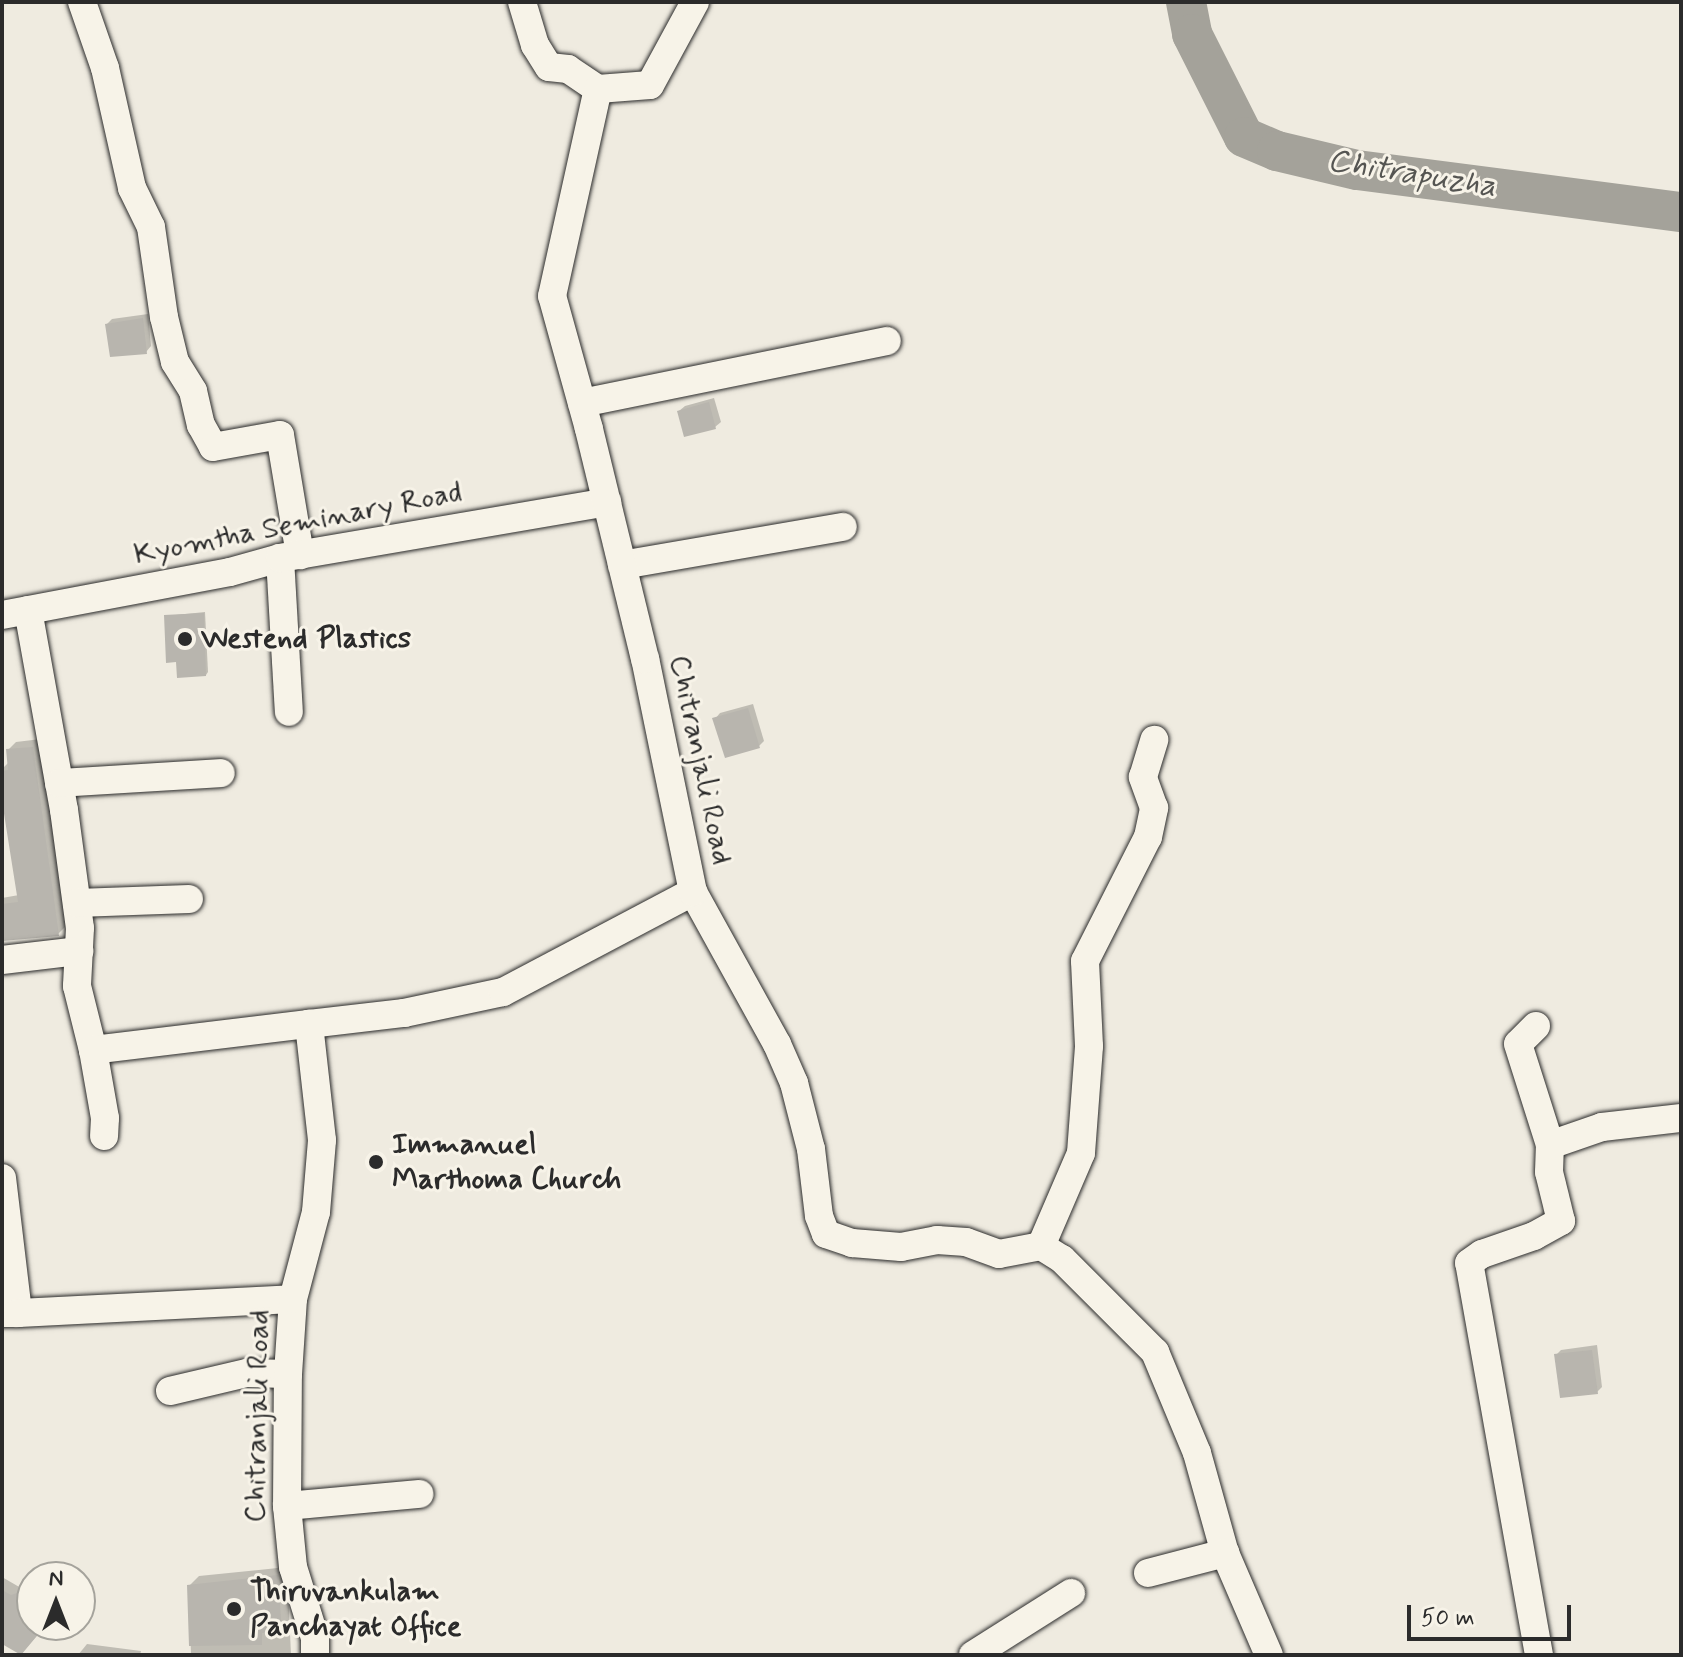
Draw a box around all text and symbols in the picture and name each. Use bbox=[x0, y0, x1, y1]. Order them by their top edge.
water label: Chitrapuzha bbox=[1325, 142, 1499, 206]
street label: Kyomtha Seminary Road bbox=[130, 474, 466, 574]
place label: Westend Plastics bbox=[201, 621, 409, 657]
marker: Westend Plastics bbox=[176, 630, 194, 648]
street label: Chitranjali Road bbox=[660, 652, 740, 868]
place label: Immanuel Marthoma Church bbox=[392, 1127, 626, 1198]
marker: Immanuel Marthoma Church bbox=[367, 1153, 385, 1171]
street label: Chitranjali Road bbox=[238, 1309, 278, 1523]
north arrow bbox=[16, 1561, 96, 1641]
text: N bbox=[49, 1565, 63, 1593]
place label: Thiruvankulam Panchayat Office bbox=[250, 1574, 465, 1644]
scale bar bbox=[1411, 1589, 1575, 1639]
marker: Thiruvankulam Panchayat Office bbox=[225, 1600, 243, 1618]
text: 50 m bbox=[1421, 1603, 1475, 1634]

